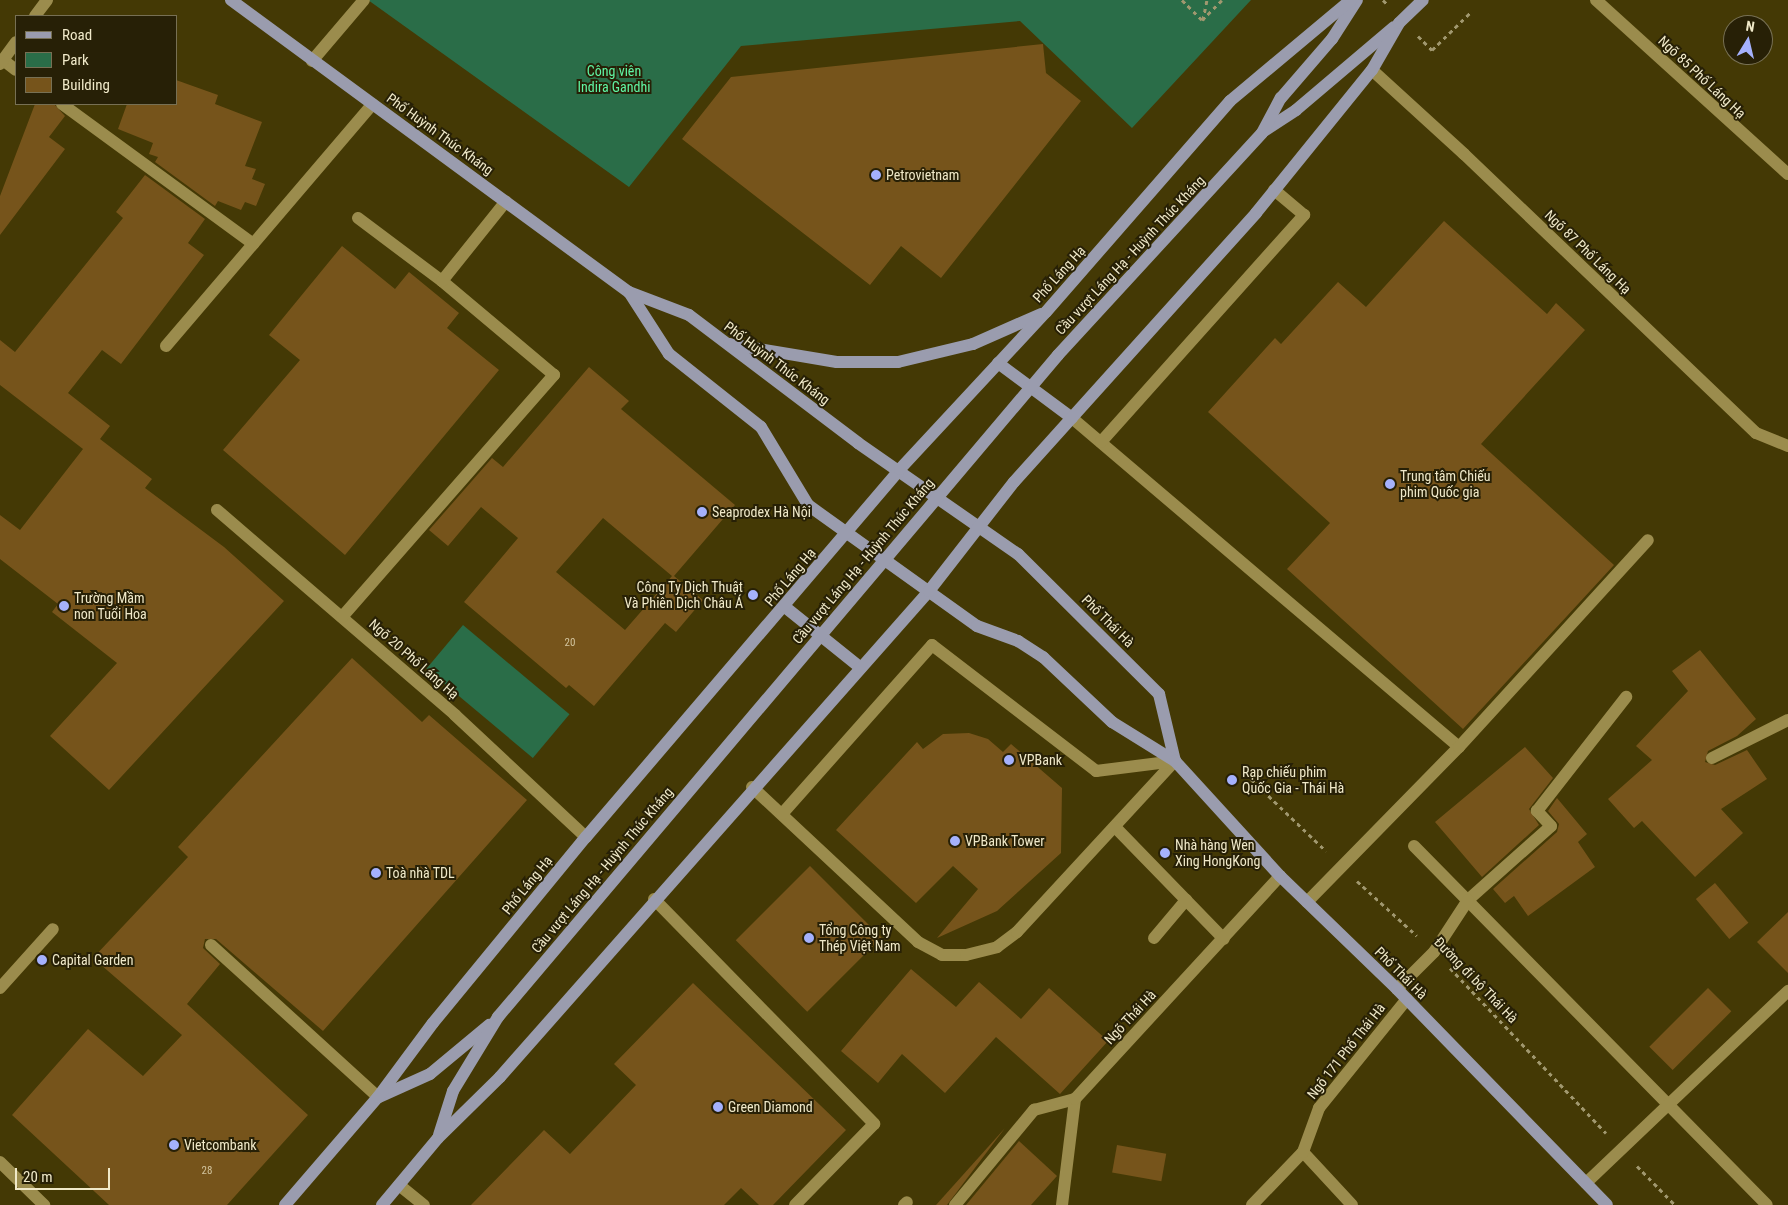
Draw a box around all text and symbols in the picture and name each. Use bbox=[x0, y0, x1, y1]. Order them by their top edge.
legend bbox=[15, 15, 178, 105]
north arrow bbox=[1723, 15, 1773, 65]
text: N bbox=[1745, 18, 1756, 35]
text: Road bbox=[62, 26, 92, 44]
street label: Ngõ 85 Phố Láng Hạ bbox=[1655, 32, 1749, 122]
text: Park bbox=[62, 51, 89, 69]
park label: Công viên Indira Gandhi bbox=[577, 63, 651, 95]
text: Building bbox=[62, 76, 110, 94]
street label: Phố Huỳnh Thúc Kháng bbox=[383, 90, 497, 178]
place label: Petrovietnam bbox=[886, 167, 959, 183]
marker: Petrovietnam bbox=[870, 169, 882, 181]
street label: Cầu vượt Láng Hạ - Huỳnh Thúc Kháng bbox=[1052, 172, 1208, 338]
street label: Ngõ 87 Phố Láng Hạ bbox=[1541, 207, 1635, 297]
street label: Phố Láng Hạ bbox=[1029, 242, 1089, 306]
street label: Phố Huỳnh Thúc Kháng bbox=[721, 318, 833, 408]
place label: Trung tâm Chiếu phim Quốc gia bbox=[1400, 468, 1491, 501]
street label: Cầu vượt Láng Hạ - Huỳnh Thúc Kháng bbox=[789, 475, 937, 647]
marker: Trung tâm Chiếu phim Quốc gia bbox=[1384, 478, 1396, 490]
place label: Seaprodex Hà Nội bbox=[712, 504, 811, 520]
marker: Seaprodex Hà Nội bbox=[696, 506, 708, 518]
street label: Phố Láng Hạ bbox=[761, 545, 819, 609]
place label: Công Ty Dịch Thuật Và Phiên Dịch Châu Á bbox=[624, 579, 743, 612]
marker: Công Ty Dịch Thuật Và Phiên Dịch Châu Á bbox=[747, 589, 759, 601]
place label: Trường Mầm non Tuổi Hoa bbox=[74, 590, 147, 622]
street label: Phố Thái Hà bbox=[1078, 591, 1138, 651]
marker: Trường Mầm non Tuổi Hoa bbox=[58, 600, 70, 612]
street label: Ngõ 20 Phố Láng Hạ bbox=[366, 616, 462, 702]
house number: 20 bbox=[565, 636, 575, 650]
place label: VPBank bbox=[1019, 752, 1062, 768]
marker: VPBank bbox=[1003, 754, 1015, 766]
place label: Rạp chiếu phim Quốc Gia - Thái Hà bbox=[1242, 764, 1345, 796]
marker: Rạp chiếu phim Quốc Gia - Thái Hà bbox=[1226, 774, 1238, 786]
street label: Cầu vượt Láng Hạ - Huỳnh Thúc Kháng bbox=[528, 784, 676, 956]
place label: VPBank Tower bbox=[965, 833, 1045, 849]
marker: VPBank Tower bbox=[949, 835, 961, 847]
place label: Nhà hàng Wen Xing HongKong bbox=[1175, 837, 1260, 870]
marker: Nhà hàng Wen Xing HongKong bbox=[1159, 847, 1171, 859]
street label: Phố Láng Hạ bbox=[498, 852, 556, 918]
place label: Toà nhà TDL bbox=[386, 865, 455, 881]
marker: Toà nhà TDL bbox=[370, 867, 382, 879]
place label: Tổng Công ty Thép Việt Nam bbox=[819, 922, 901, 954]
marker: Tổng Công ty Thép Việt Nam bbox=[803, 932, 815, 944]
street label: Đường đi bộ Thái Hà bbox=[1431, 933, 1521, 1027]
street label: Phố Thái Hà bbox=[1371, 943, 1431, 1003]
place label: Capital Garden bbox=[52, 952, 133, 968]
marker: Capital Garden bbox=[36, 954, 48, 966]
street label: Ngõ Thái Hà bbox=[1101, 986, 1159, 1048]
street label: Ngõ 171 Phố Thái Hà bbox=[1303, 1000, 1389, 1102]
place label: Green Diamond bbox=[728, 1099, 813, 1115]
marker: Green Diamond bbox=[712, 1101, 724, 1113]
place label: Vietcombank bbox=[184, 1137, 257, 1153]
marker: Vietcombank bbox=[168, 1139, 180, 1151]
scale bar bbox=[18, 1158, 112, 1190]
house number: 28 bbox=[202, 1164, 212, 1178]
text: 20 m bbox=[23, 1168, 53, 1186]

